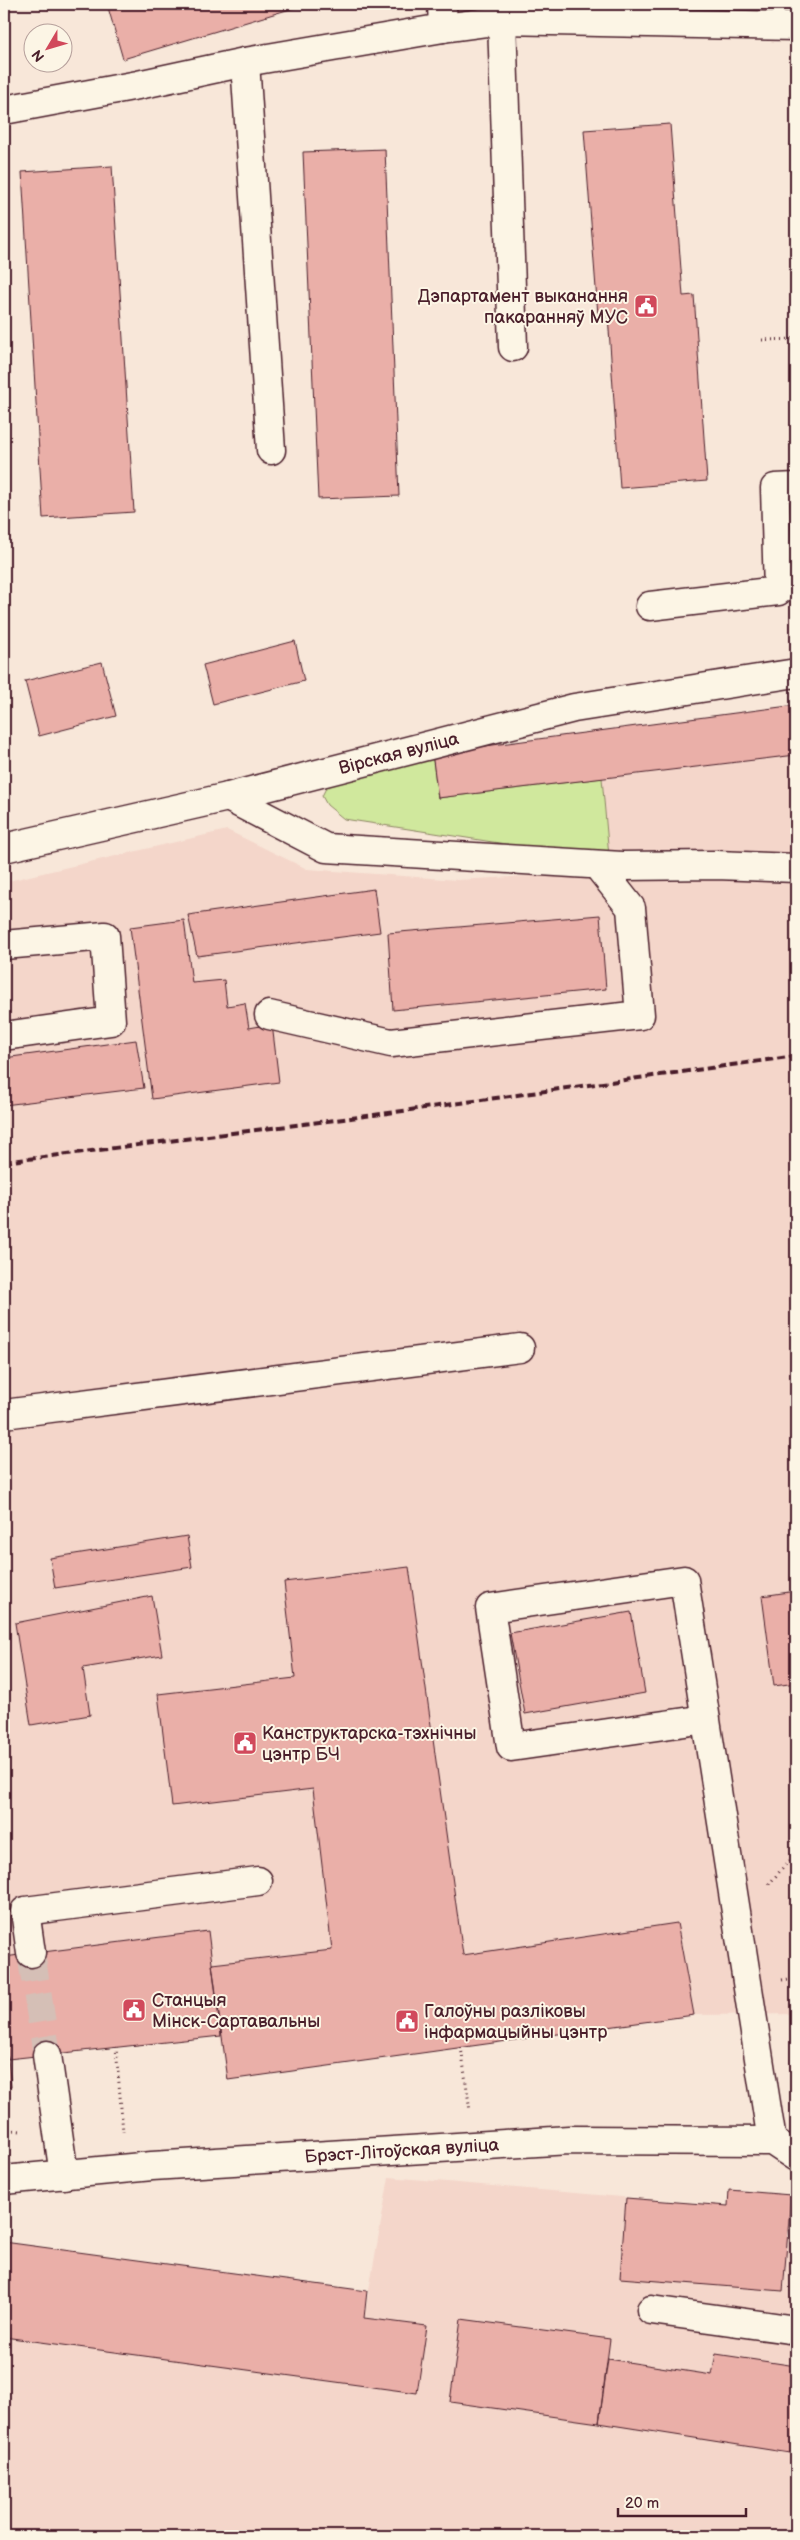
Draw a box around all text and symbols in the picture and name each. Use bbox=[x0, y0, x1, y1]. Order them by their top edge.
north arrow bbox=[22, 22, 72, 72]
text: N bbox=[28, 46, 48, 65]
place label: Дэпартамент выканання пакаранняў МУС bbox=[418, 286, 628, 328]
public building icon: Дэпартамент выканання пакаранняў МУС bbox=[633, 293, 659, 319]
street label: Вірская вуліца bbox=[336, 728, 462, 779]
place label: Канструктарска-тэхнічны цэнтр БЧ bbox=[262, 1723, 476, 1765]
public building icon: Канструктарска-тэхнічны цэнтр БЧ bbox=[232, 1730, 258, 1756]
place label: Станцыя Мінск-Сартавальны bbox=[152, 1990, 320, 2032]
public building icon: Станцыя Мінск-Сартавальны bbox=[121, 1997, 147, 2023]
place label: Галоўны разліковы інфармацыйны цэнтр bbox=[424, 2001, 607, 2043]
public building icon: Галоўны разліковы інфармацыйны цэнтр bbox=[394, 2008, 420, 2034]
street label: Брэст-Літоўская вуліца bbox=[304, 2134, 500, 2167]
scale bar bbox=[618, 2485, 745, 2517]
text: 20 m bbox=[625, 2494, 659, 2513]

